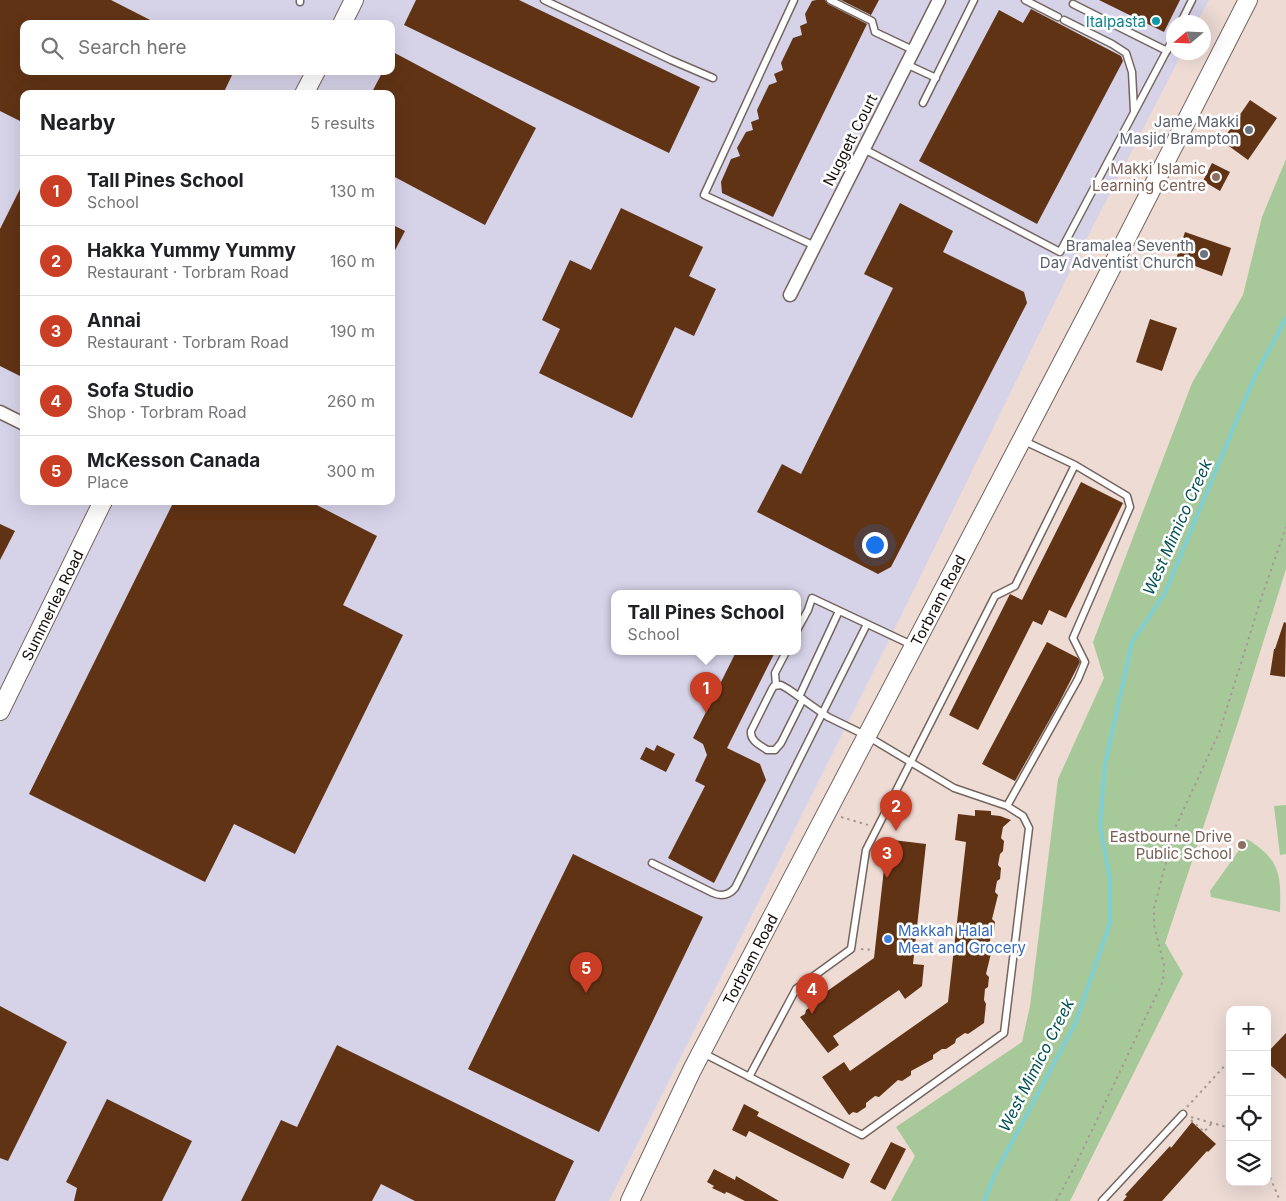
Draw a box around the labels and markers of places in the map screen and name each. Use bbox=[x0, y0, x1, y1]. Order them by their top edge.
place label: Italpasta bbox=[1086, 12, 1146, 31]
marker: Italpasta bbox=[1150, 15, 1162, 27]
place label: Jame Makki Masjid Brampton bbox=[1120, 112, 1239, 148]
marker: Jame Makki Masjid Brampton bbox=[1243, 124, 1255, 136]
place label: Makki Islamic Learning Centre bbox=[1092, 159, 1206, 195]
marker: Makki Islamic Learning Centre bbox=[1210, 171, 1222, 183]
place label: Bramalea Seventh Day Adventist Church bbox=[1040, 236, 1194, 272]
marker: Bramalea Seventh Day Adventist Church bbox=[1198, 248, 1210, 260]
pin: 1 bbox=[690, 672, 722, 713]
pin: 2 bbox=[880, 790, 912, 831]
place label: Eastbourne Drive Public School bbox=[1110, 827, 1232, 863]
pin: 3 bbox=[871, 837, 903, 878]
marker: Eastbourne Drive Public School bbox=[1236, 839, 1248, 851]
place label: Makkah Halal Meat and Grocery bbox=[898, 921, 1026, 957]
marker: Makkah Halal Meat and Grocery bbox=[882, 933, 894, 945]
pin: 5 bbox=[570, 952, 602, 993]
pin: 4 bbox=[796, 973, 828, 1014]

